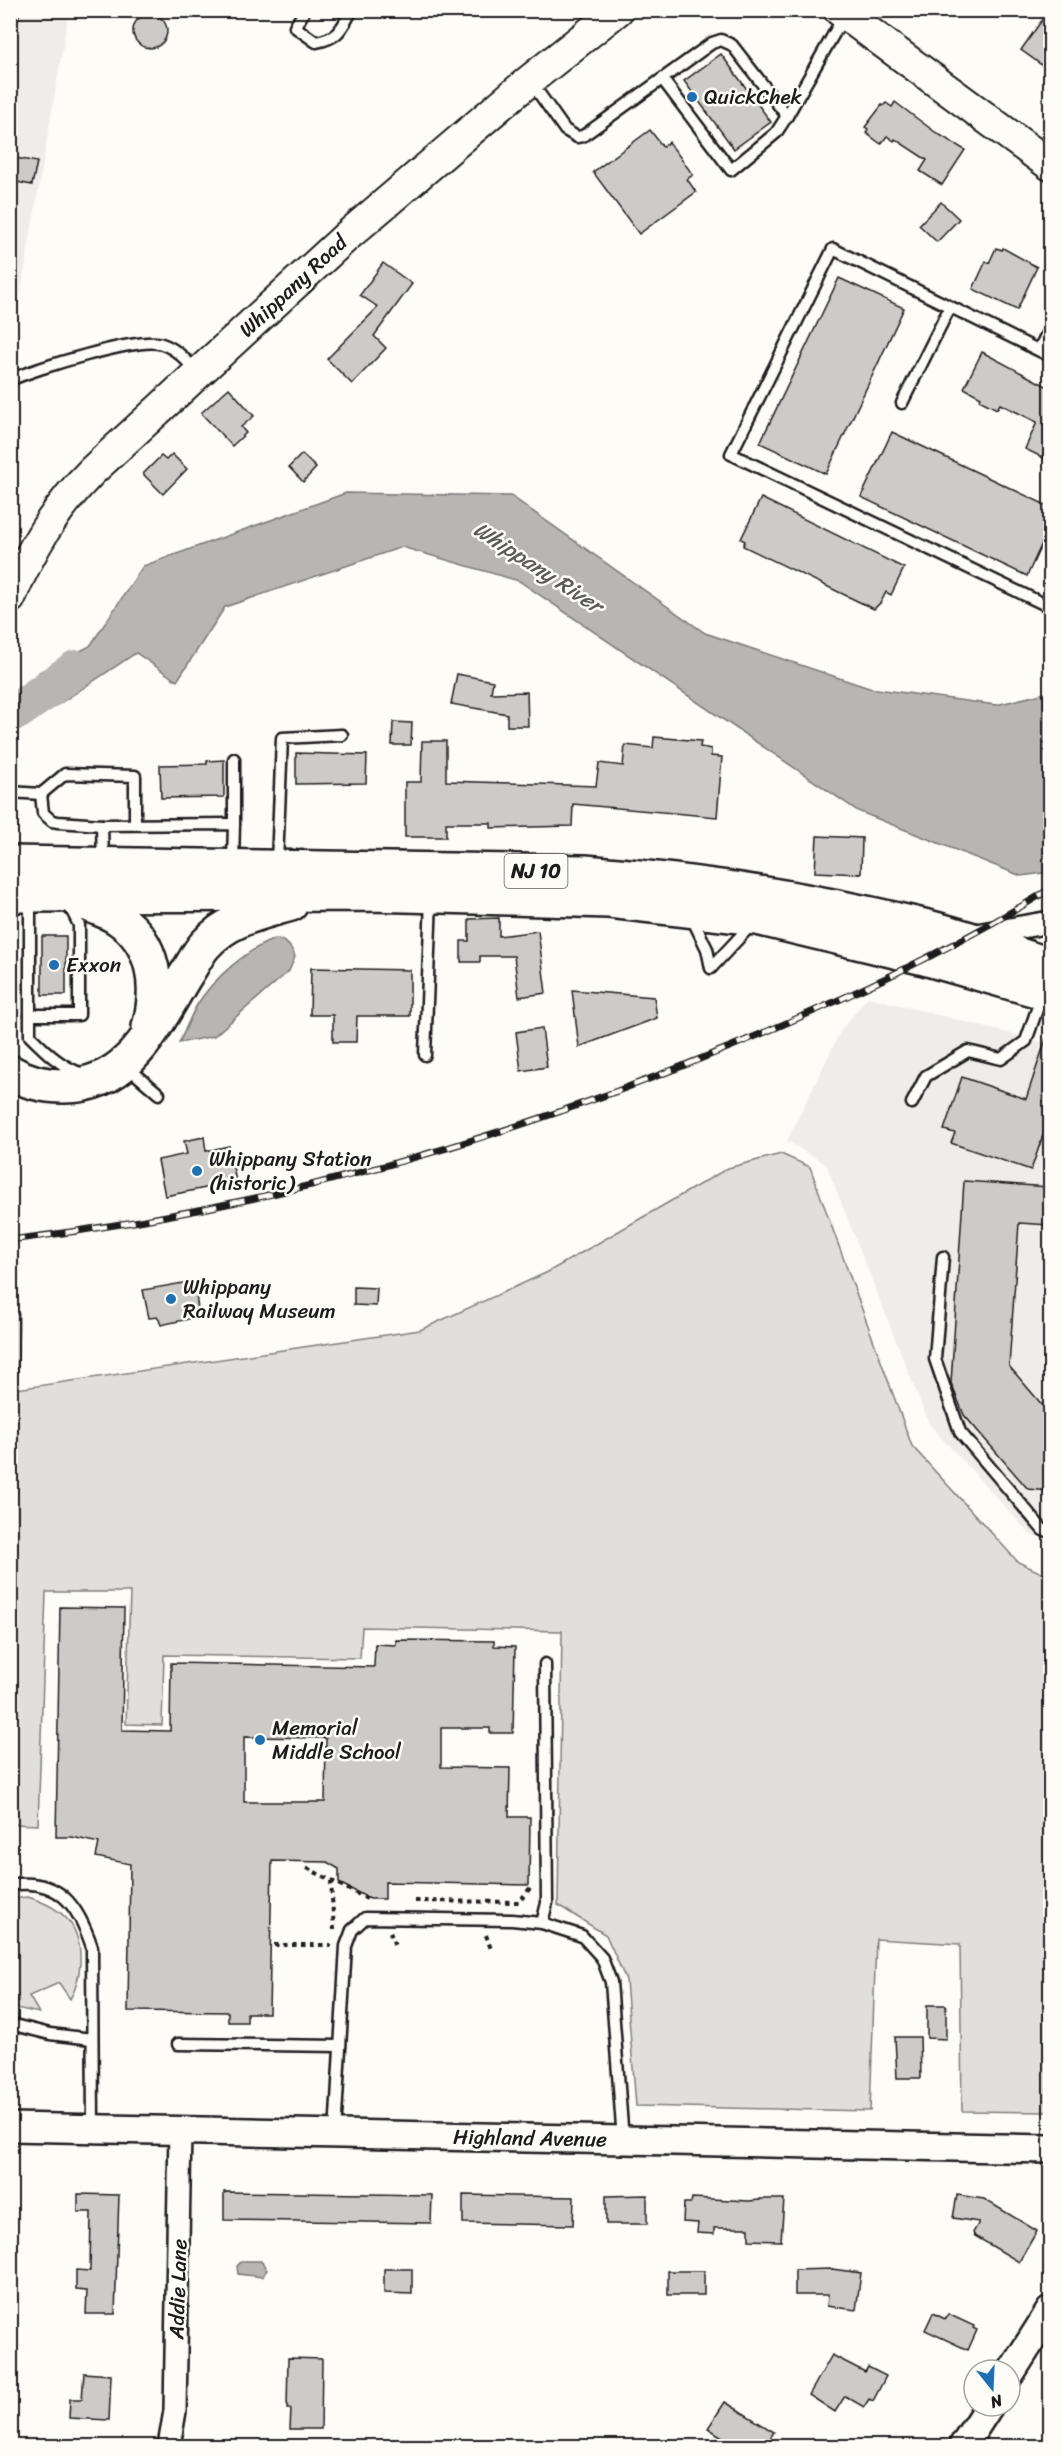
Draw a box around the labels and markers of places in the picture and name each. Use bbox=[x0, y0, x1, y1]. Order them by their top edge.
place label: QuickChek bbox=[704, 78, 803, 116]
marker: QuickChek bbox=[685, 90, 699, 104]
place label: Exxon bbox=[66, 946, 121, 984]
marker: Exxon bbox=[47, 958, 61, 972]
place label: Whippany Station (historic) bbox=[209, 1140, 372, 1202]
marker: Whippany Station (historic) bbox=[190, 1164, 204, 1178]
place label: Whippany Railway Museum bbox=[183, 1268, 336, 1330]
marker: Whippany Railway Museum bbox=[164, 1292, 178, 1306]
place label: Memorial Middle School bbox=[272, 1709, 402, 1771]
marker: Memorial Middle School bbox=[253, 1733, 267, 1747]

